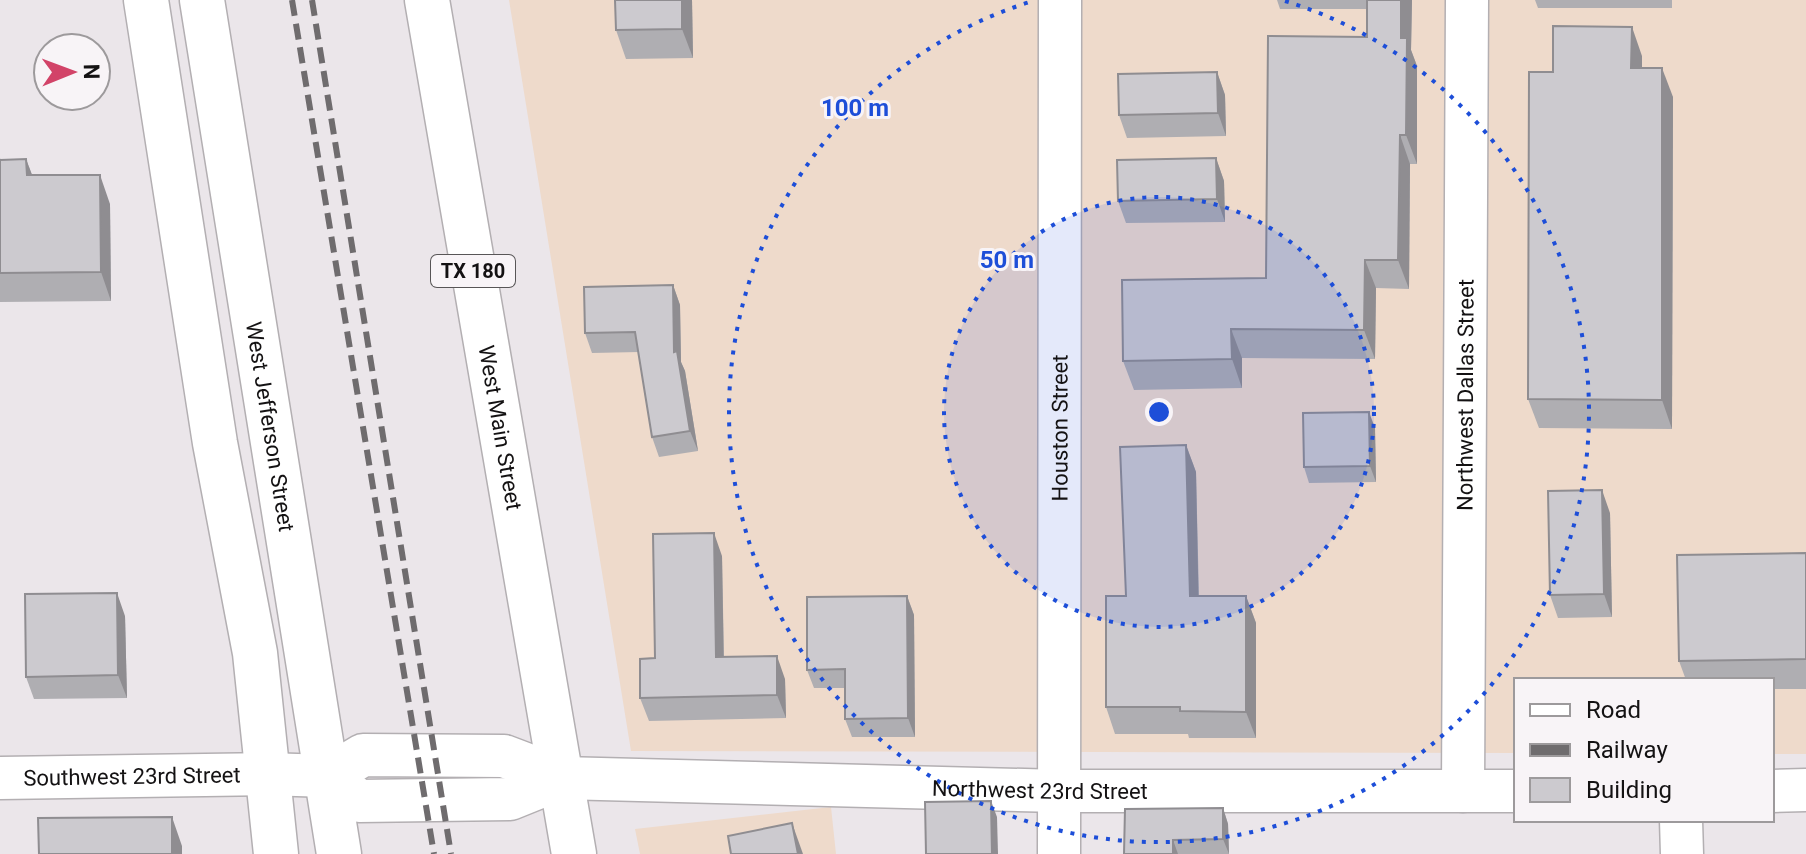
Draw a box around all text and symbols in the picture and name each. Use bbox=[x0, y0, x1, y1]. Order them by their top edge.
north arrow bbox=[32, 32, 112, 112]
text: N bbox=[79, 64, 104, 80]
text: 100 m bbox=[821, 94, 889, 122]
text: 50 m bbox=[980, 246, 1034, 274]
road number: TX 180 bbox=[431, 255, 515, 287]
street label: Northwest Dallas Street bbox=[1452, 279, 1478, 511]
street label: West Jefferson Street bbox=[241, 320, 300, 533]
street label: West Main Street bbox=[474, 343, 527, 512]
street label: Houston Street bbox=[1047, 354, 1072, 502]
centre of rings bbox=[1145, 398, 1173, 426]
legend bbox=[1514, 678, 1774, 822]
text: Road bbox=[1586, 696, 1641, 724]
text: Railway bbox=[1586, 736, 1668, 764]
street label: Southwest 23rd Street bbox=[23, 762, 241, 790]
street label: Northwest 23rd Street bbox=[932, 775, 1148, 804]
text: Building bbox=[1586, 776, 1672, 804]

